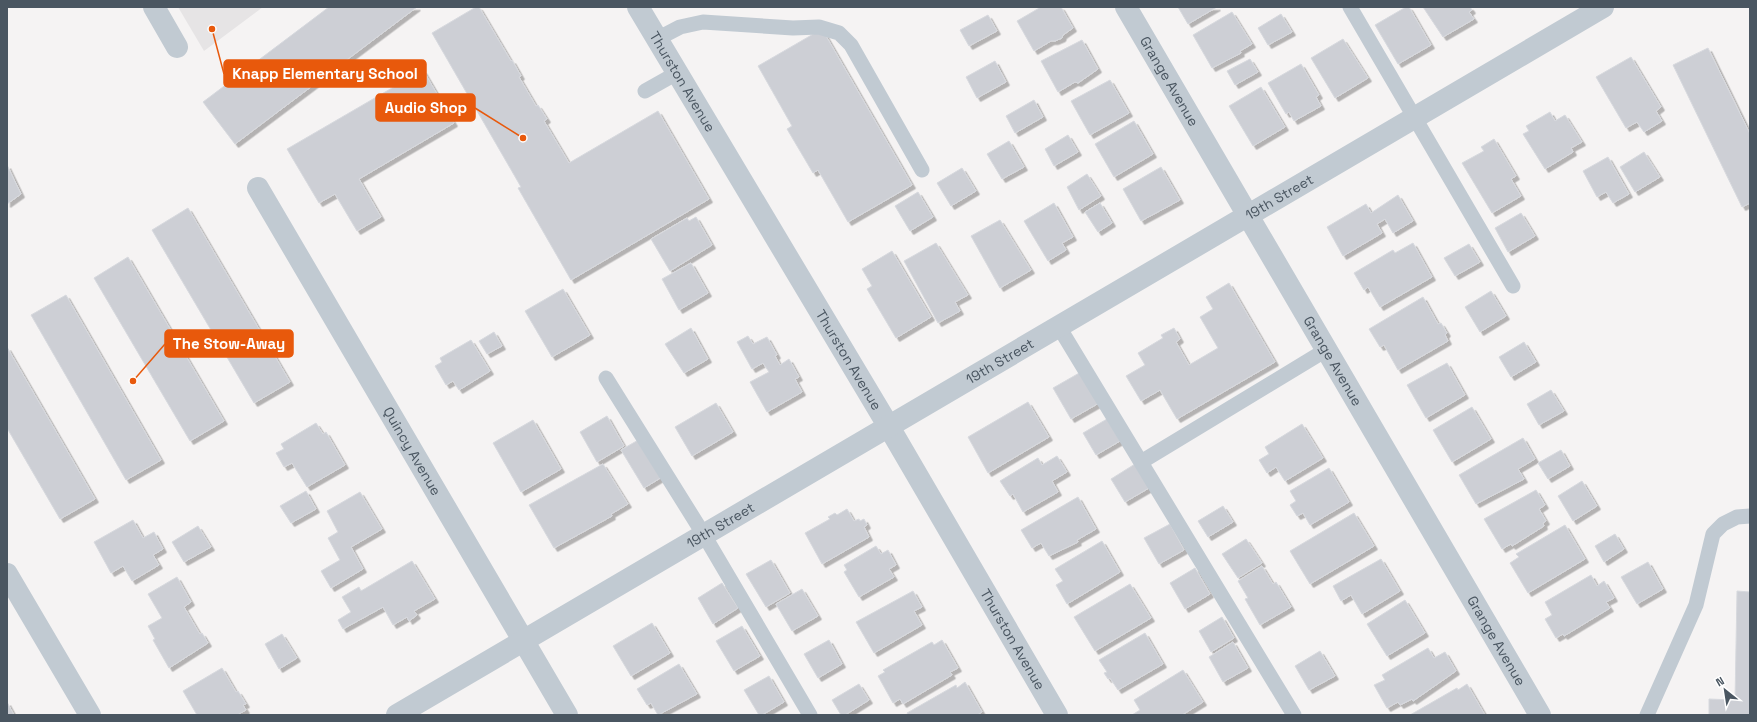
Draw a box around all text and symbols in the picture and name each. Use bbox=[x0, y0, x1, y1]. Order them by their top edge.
street label: Thurston Avenue bbox=[646, 28, 720, 135]
street label: Grange Avenue bbox=[1136, 33, 1203, 129]
callout: Knapp Elementary School bbox=[224, 60, 426, 87]
text: Knapp Elementary School bbox=[232, 64, 418, 83]
callout: Audio Shop bbox=[376, 94, 475, 121]
text: Audio Shop bbox=[385, 98, 467, 117]
street label: 19th Street bbox=[1242, 170, 1317, 224]
street label: Thurston Avenue bbox=[812, 306, 886, 413]
street label: Grange Avenue bbox=[1300, 313, 1366, 409]
callout: The Stow-Away bbox=[165, 330, 293, 357]
text: The Stow-Away bbox=[173, 334, 285, 353]
street label: 19th Street bbox=[963, 334, 1037, 388]
street label: Quincy Avenue bbox=[379, 403, 445, 499]
street label: 19th Street bbox=[683, 498, 758, 552]
street label: Thurston Avenue bbox=[976, 585, 1049, 693]
street label: Grange Avenue bbox=[1463, 592, 1530, 689]
north arrow bbox=[1705, 670, 1745, 710]
text: N bbox=[1713, 673, 1727, 689]

